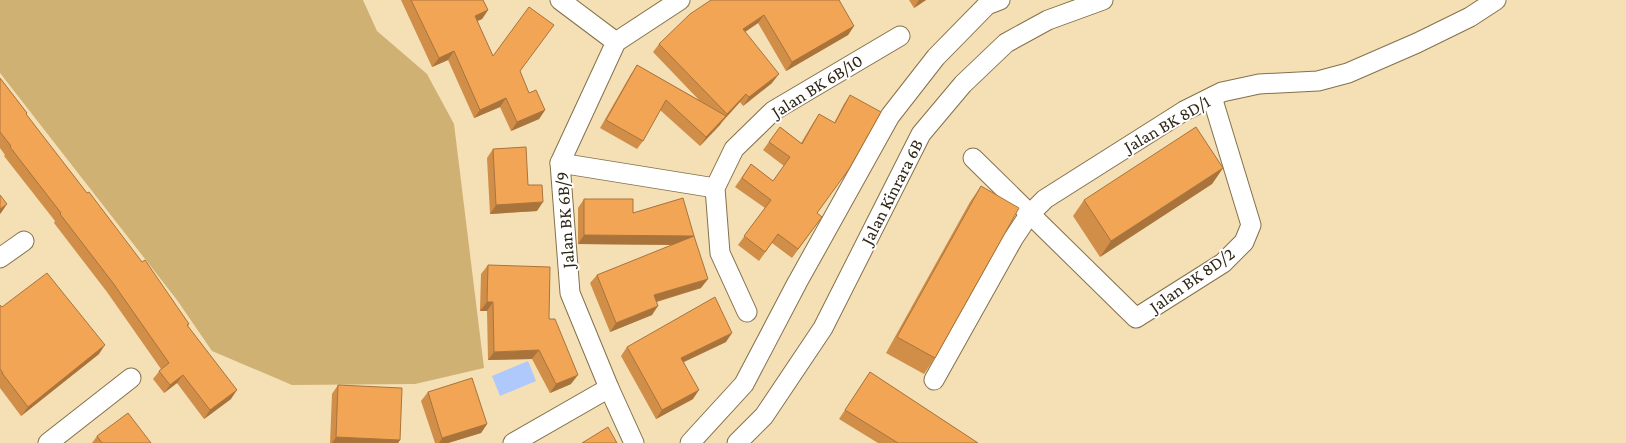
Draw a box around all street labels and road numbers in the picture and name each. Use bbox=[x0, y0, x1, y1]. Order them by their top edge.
street label: Jalan BK 6B/10 bbox=[766, 50, 866, 123]
street label: Jalan BK 8D/1 bbox=[1119, 91, 1214, 158]
street label: Jalan Kinrara 6B bbox=[856, 136, 927, 250]
street label: Jalan BK 6B/9 bbox=[552, 171, 579, 271]
street label: Jalan BK 8D/2 bbox=[1144, 243, 1238, 318]

